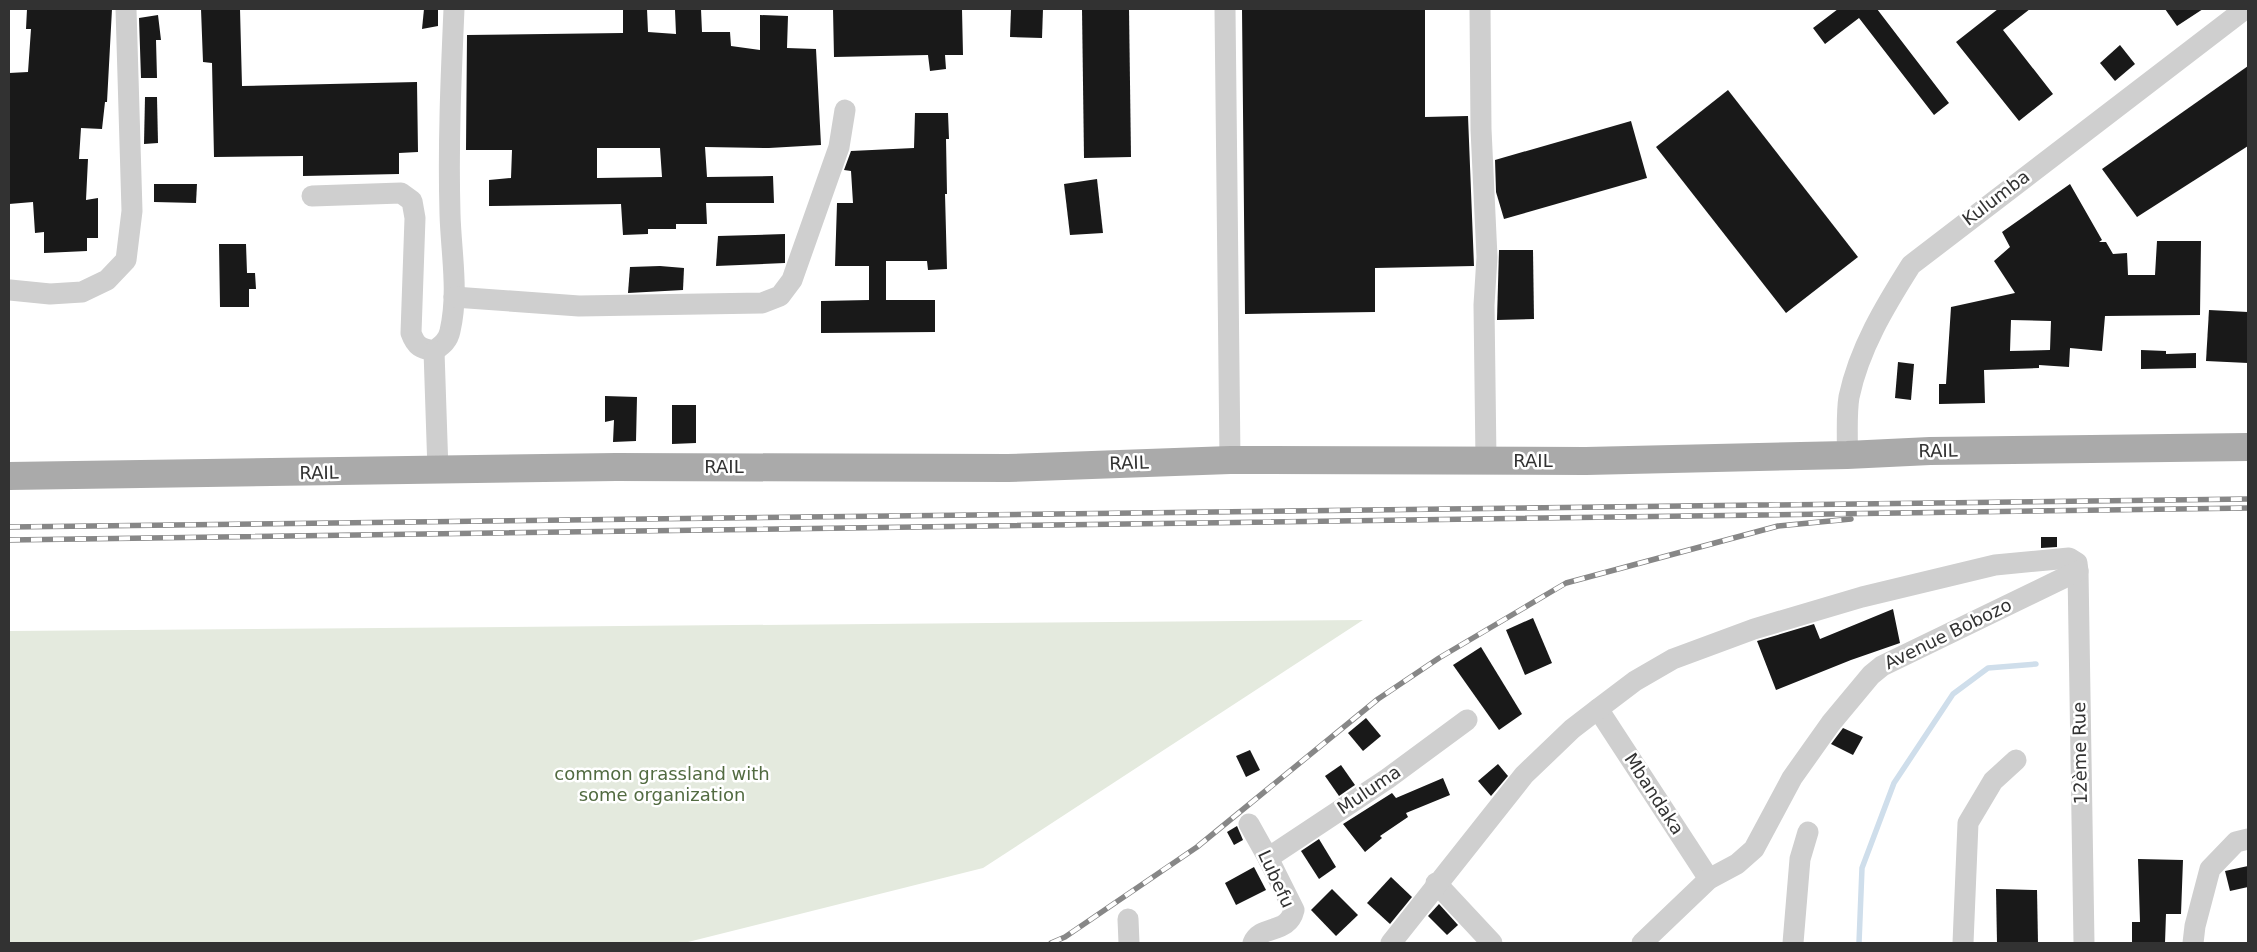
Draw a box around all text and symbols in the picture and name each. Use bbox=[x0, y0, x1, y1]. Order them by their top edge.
street label: Kulumba bbox=[1958, 166, 2033, 230]
street label: RAIL bbox=[1918, 440, 1958, 461]
street label: RAIL bbox=[1513, 450, 1553, 471]
street label: RAIL bbox=[1109, 451, 1149, 474]
street label: RAIL bbox=[704, 456, 744, 477]
street label: RAIL bbox=[299, 462, 339, 483]
street label: Avenue Bobozo bbox=[1881, 594, 2015, 673]
street label: 12ème Rue bbox=[2068, 702, 2091, 804]
street label: Mbandaka bbox=[1620, 749, 1689, 838]
street label: Muluma bbox=[1333, 761, 1404, 818]
park label: common grassland with some organization bbox=[554, 763, 770, 805]
street label: Lubefu bbox=[1254, 847, 1299, 911]

